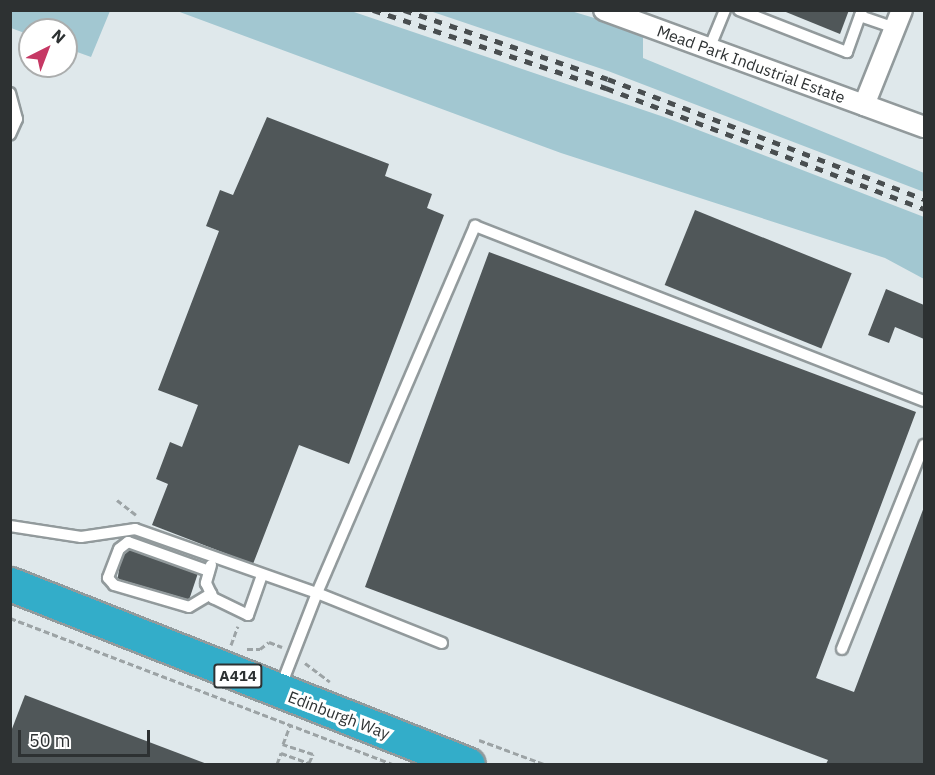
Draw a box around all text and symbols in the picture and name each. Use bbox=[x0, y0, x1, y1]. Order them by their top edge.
north arrow bbox=[18, 18, 78, 78]
street label: Mead Park Industrial Estate bbox=[654, 21, 848, 107]
text: N bbox=[48, 25, 70, 47]
road number: A414 bbox=[212, 664, 264, 688]
street label: Edinburgh Way bbox=[285, 687, 393, 743]
scale bar bbox=[21, 718, 153, 756]
text: 50 m bbox=[29, 729, 71, 752]

